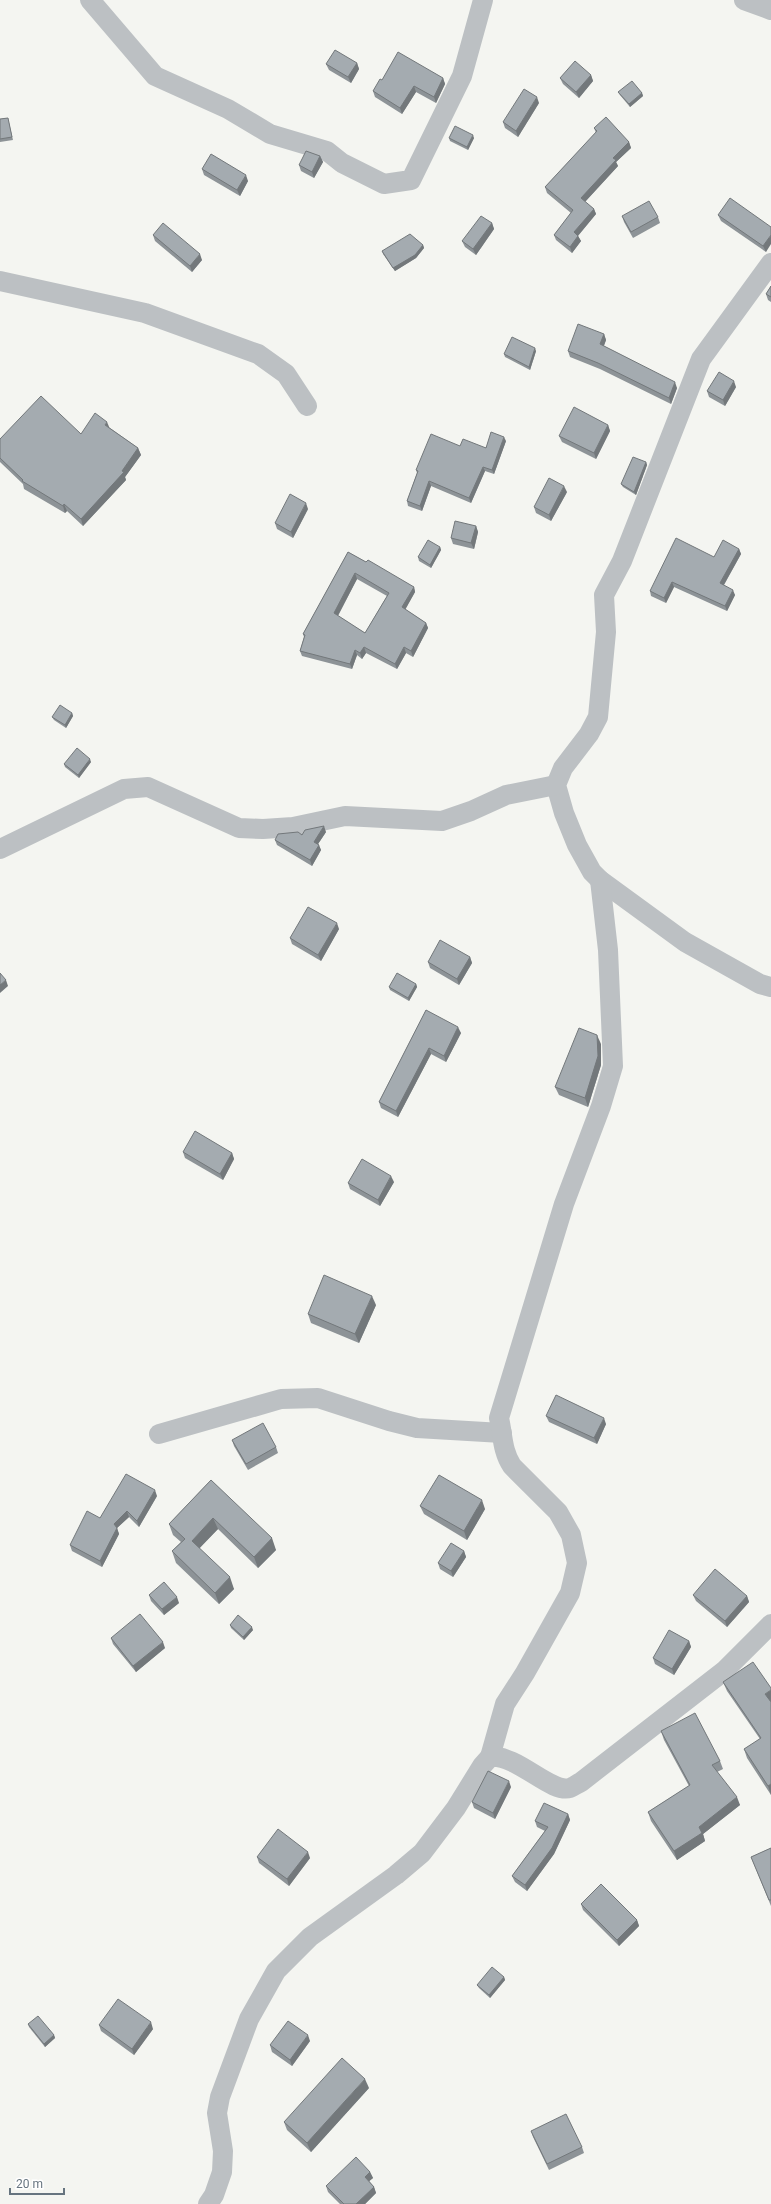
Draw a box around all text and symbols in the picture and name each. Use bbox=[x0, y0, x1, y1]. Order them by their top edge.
scale bar bbox=[10, 2170, 64, 2196]
text: 20 m bbox=[16, 2177, 43, 2191]

